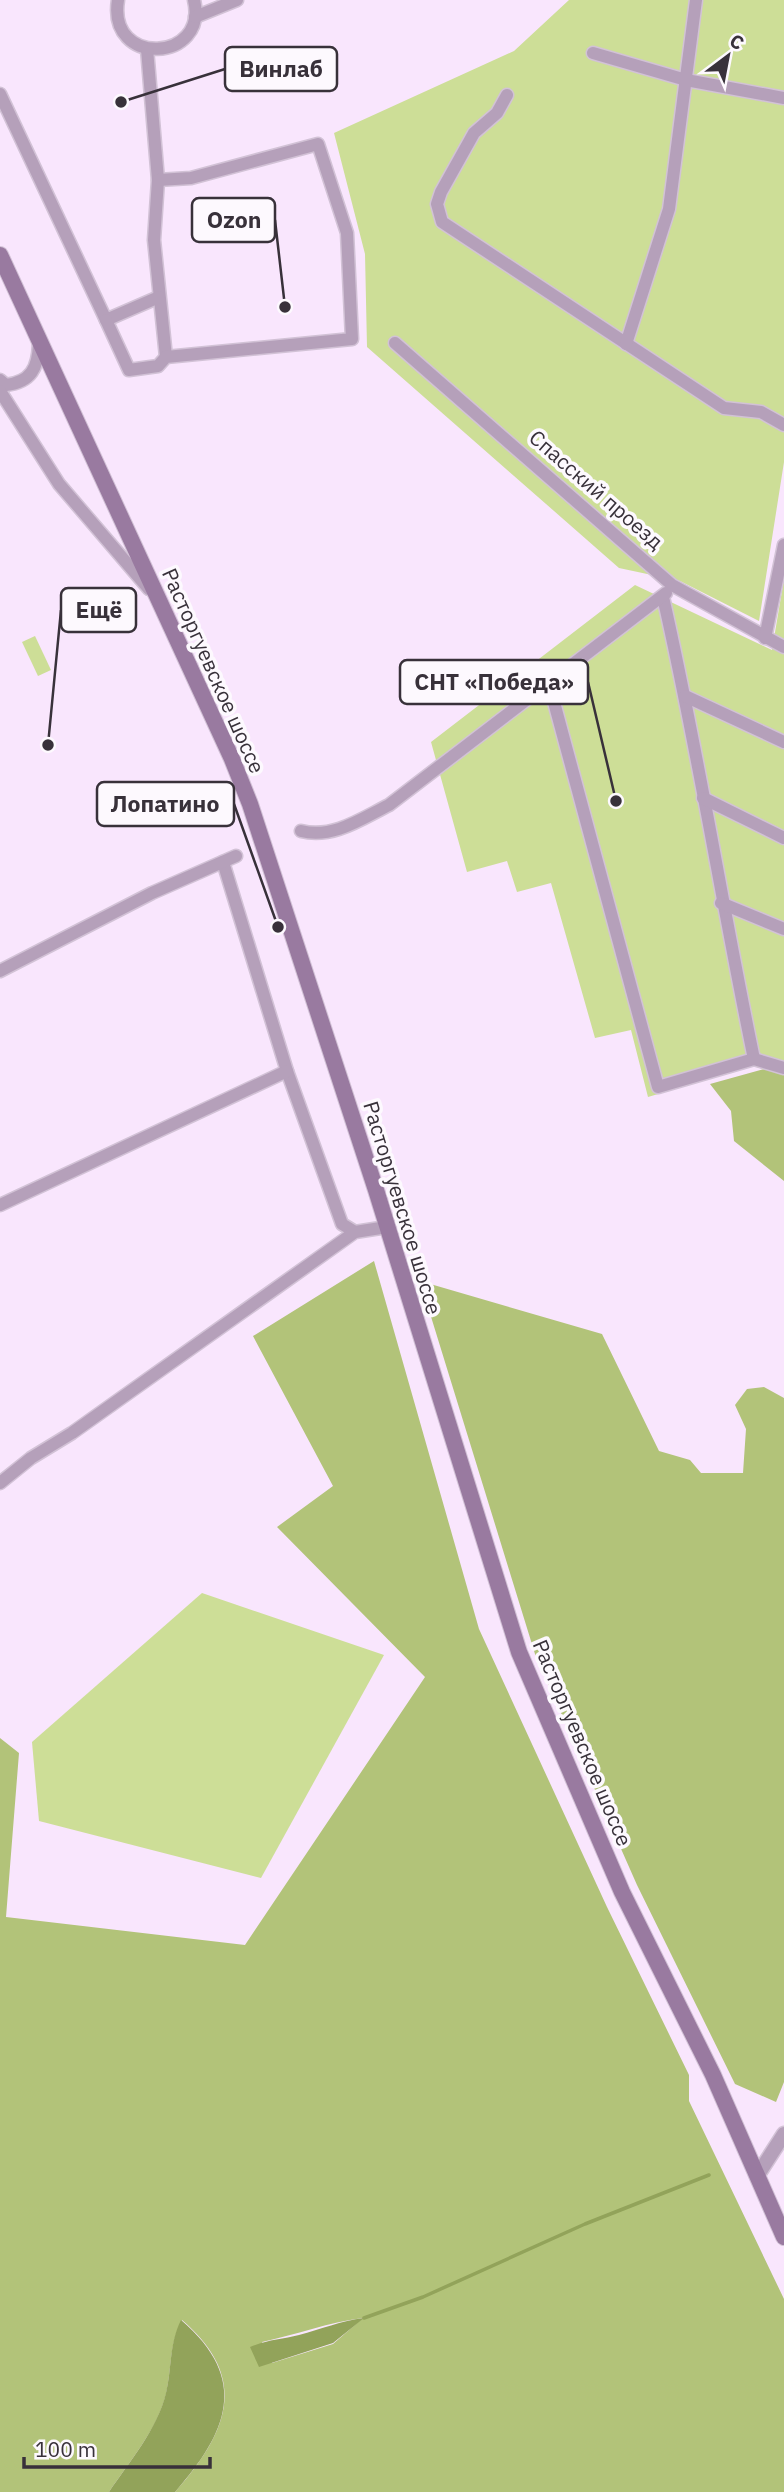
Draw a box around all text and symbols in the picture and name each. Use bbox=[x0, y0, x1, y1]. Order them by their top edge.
north arrow bbox=[693, 21, 763, 91]
text: С bbox=[725, 28, 749, 55]
callout: Винлаб bbox=[225, 47, 337, 91]
text: Винлаб bbox=[239, 53, 323, 83]
callout: Ozon bbox=[192, 198, 275, 242]
text: Ozon bbox=[207, 204, 261, 234]
street label: Спасский проезд bbox=[524, 423, 670, 555]
street label: Расторгуевское шоссе bbox=[156, 564, 272, 778]
callout: Ещё bbox=[61, 588, 136, 632]
text: Ещё bbox=[75, 594, 123, 624]
callout: СНТ «Победа» bbox=[400, 660, 588, 704]
text: СНТ «Победа» bbox=[414, 666, 574, 696]
callout: Лопатино bbox=[97, 782, 234, 826]
text: Лопатино bbox=[111, 788, 219, 818]
street label: Расторгуевское шоссе bbox=[357, 1098, 449, 1318]
street label: Расторгуевское шоссе bbox=[527, 1635, 639, 1850]
scale bar bbox=[24, 2426, 210, 2470]
text: 100 m bbox=[35, 2435, 96, 2463]

